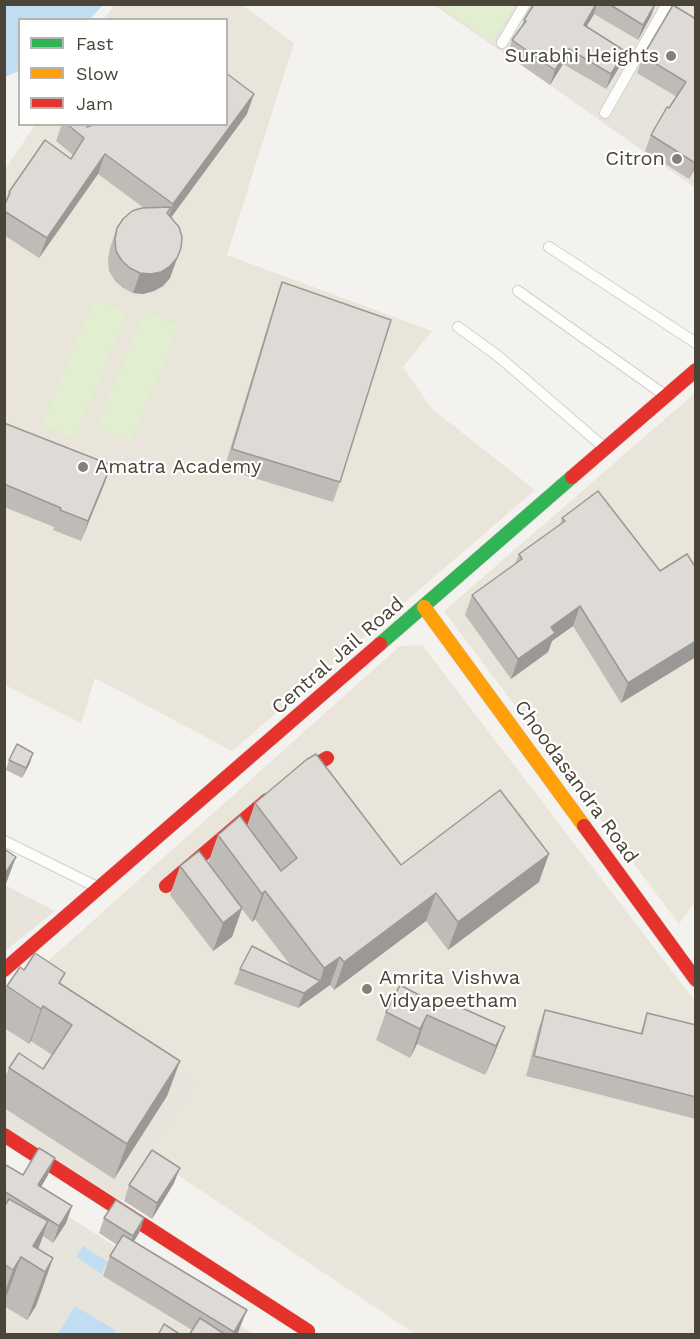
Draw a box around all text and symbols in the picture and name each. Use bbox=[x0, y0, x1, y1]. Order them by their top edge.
legend bbox=[18, 18, 228, 126]
text: Fast bbox=[76, 33, 113, 54]
place label: Surabhi Heights bbox=[505, 44, 659, 68]
marker: Surabhi Heights bbox=[664, 49, 678, 63]
text: Slow bbox=[76, 63, 119, 84]
text: Jam bbox=[76, 93, 113, 114]
place label: Citron bbox=[605, 147, 665, 171]
marker: Citron bbox=[670, 152, 684, 166]
place label: Amatra Academy bbox=[95, 455, 261, 479]
marker: Amatra Academy bbox=[76, 460, 90, 474]
street label: Central Jail Road bbox=[267, 592, 409, 720]
street label: Choodasandra Road bbox=[509, 696, 643, 868]
place label: Amrita Vishwa Vidyapeetham bbox=[379, 966, 520, 1013]
marker: Amrita Vishwa Vidyapeetham bbox=[360, 982, 374, 996]

